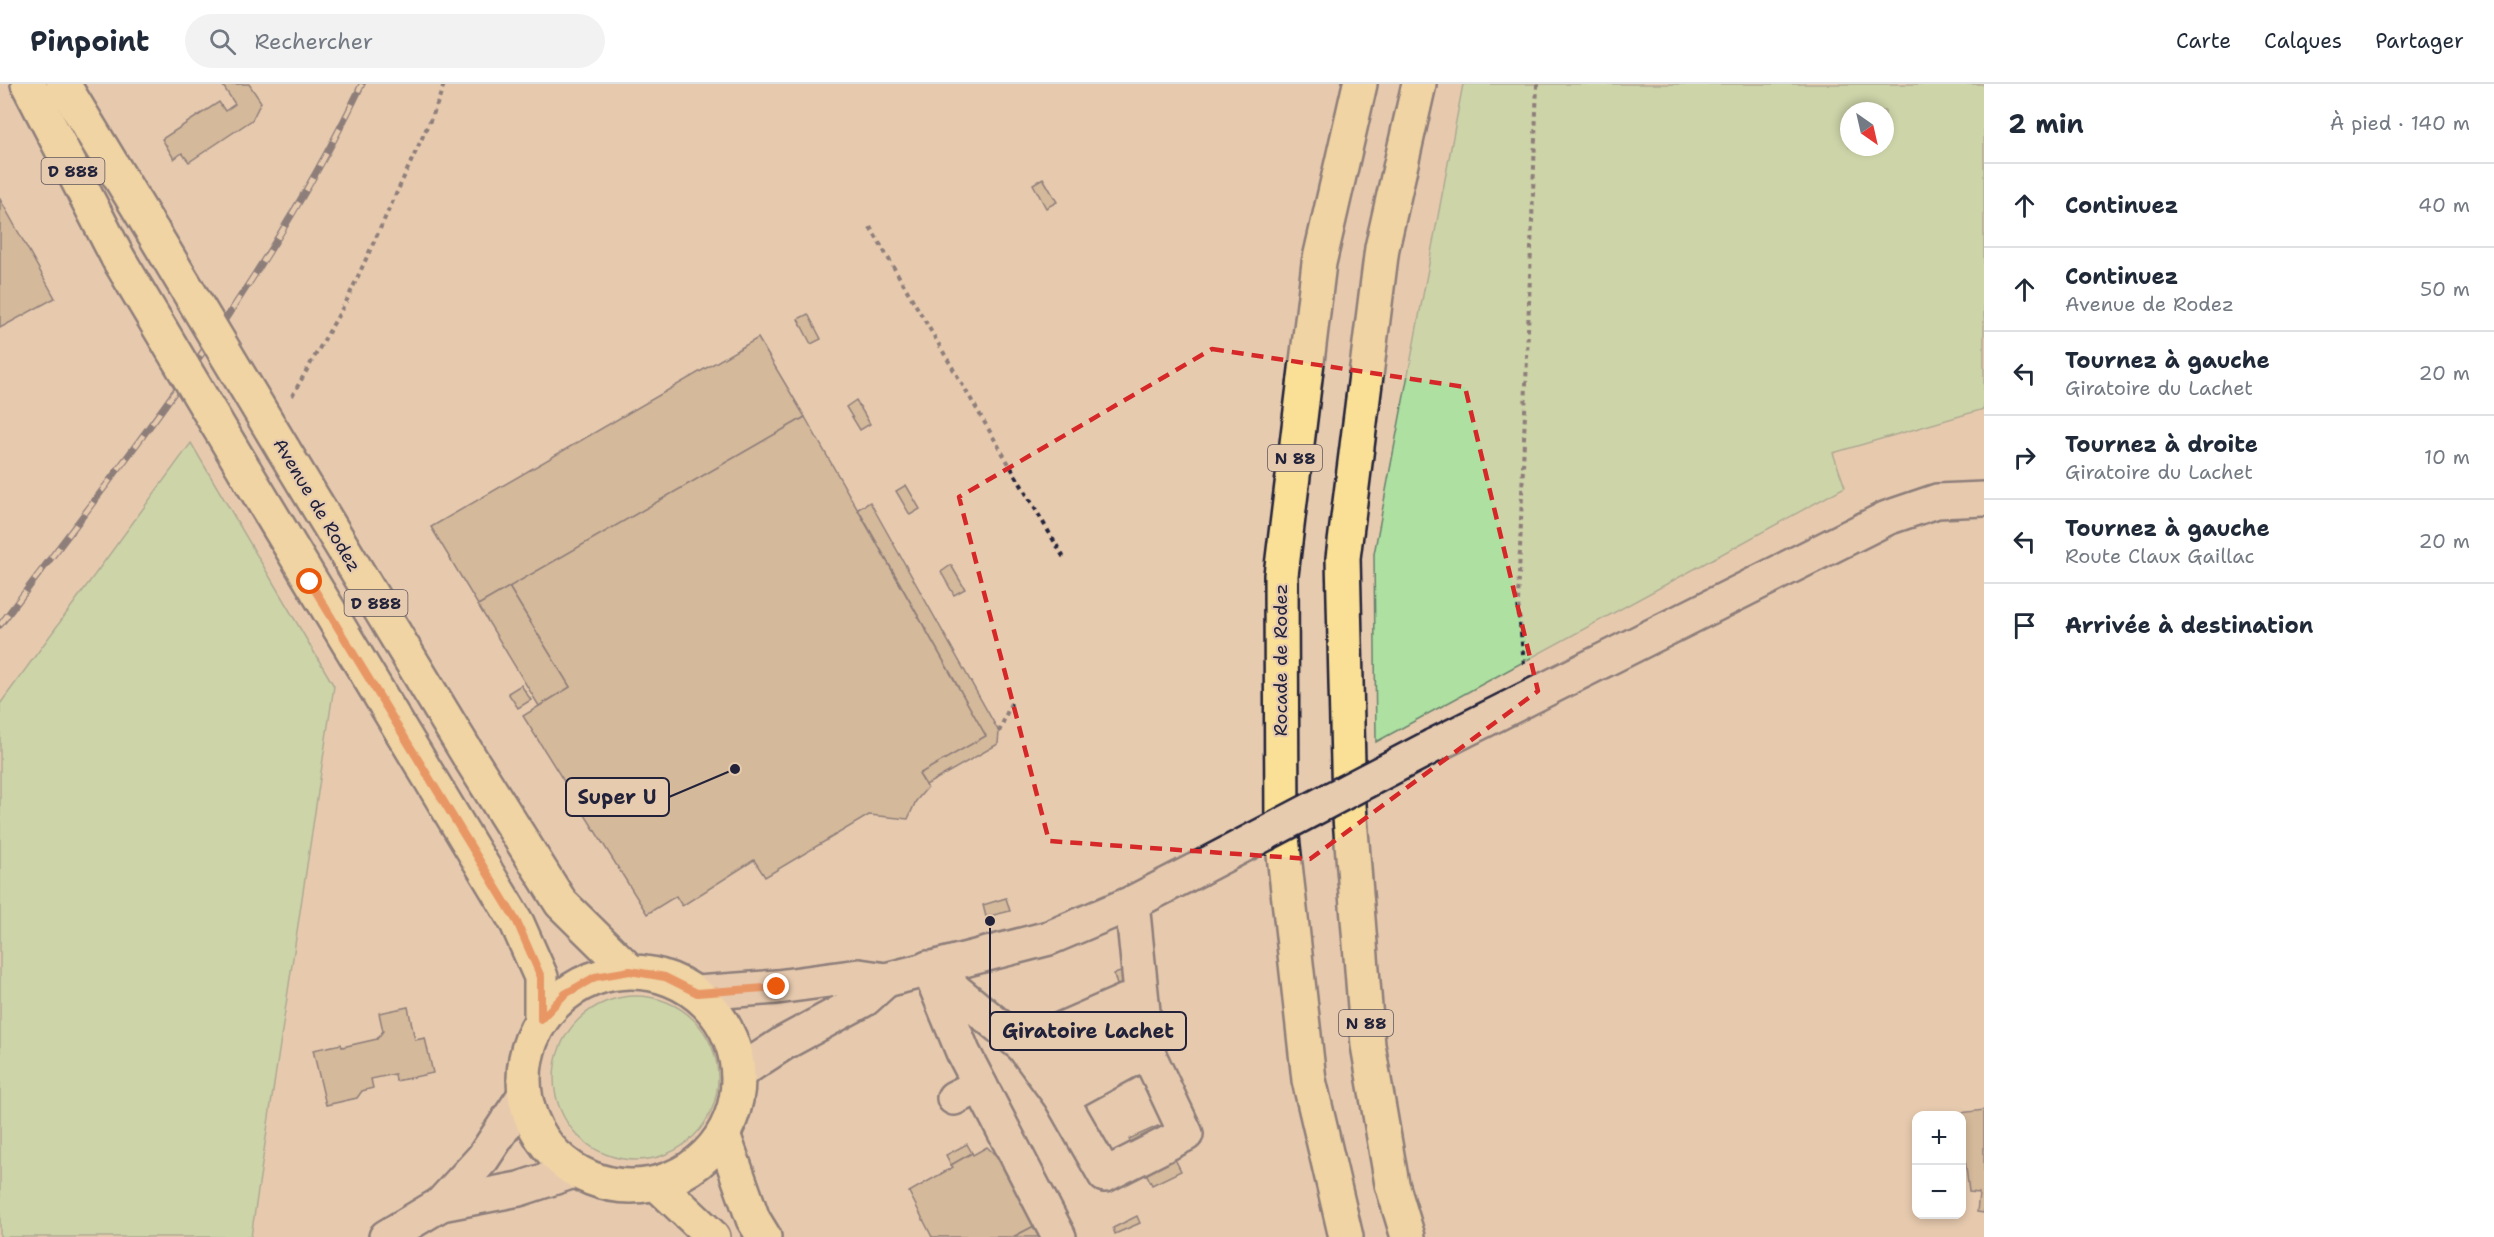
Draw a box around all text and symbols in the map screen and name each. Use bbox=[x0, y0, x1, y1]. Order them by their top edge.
search box bbox=[185, 14, 605, 68]
text: Pinpoint bbox=[30, 22, 149, 60]
icon: search bbox=[206, 25, 239, 58]
text: Rechercher bbox=[254, 27, 373, 56]
text: Carte bbox=[2176, 27, 2231, 55]
text: Calques bbox=[2264, 27, 2342, 55]
text: Partager bbox=[2375, 27, 2464, 55]
north arrow bbox=[1840, 102, 1894, 156]
text: 2 min bbox=[2008, 106, 2084, 141]
text: À pied · 140 m bbox=[2330, 110, 2470, 136]
road number: D 888 bbox=[42, 158, 104, 184]
icon: ahead bbox=[2008, 189, 2041, 222]
text: Continuez bbox=[2065, 191, 2178, 220]
text: 40 m bbox=[2418, 192, 2470, 218]
text: Continuez bbox=[2065, 262, 2178, 291]
icon: ahead bbox=[2008, 273, 2041, 306]
text: 50 m bbox=[2420, 276, 2470, 302]
text: Avenue de Rodez bbox=[2065, 291, 2234, 317]
text: Tournez à gauche bbox=[2065, 346, 2270, 375]
icon: left bbox=[2008, 357, 2041, 390]
text: 20 m bbox=[2419, 360, 2470, 386]
text: Giratoire du Lachet bbox=[2065, 375, 2253, 401]
text: Tournez à droite bbox=[2065, 430, 2258, 459]
street label: Avenue de Rodez bbox=[268, 434, 366, 576]
icon: right bbox=[2008, 441, 2041, 474]
text: 10 m bbox=[2424, 444, 2470, 470]
road number: N 88 bbox=[1268, 445, 1322, 471]
text: Giratoire du Lachet bbox=[2065, 459, 2253, 485]
text: Tournez à gauche bbox=[2065, 514, 2270, 543]
icon: left bbox=[2008, 525, 2041, 558]
text: 20 m bbox=[2419, 528, 2470, 554]
text: Route Claux Gaillac bbox=[2065, 543, 2255, 569]
route start bbox=[296, 568, 322, 594]
street label: Rocade de Rodez bbox=[1269, 584, 1293, 736]
road number: D 888 bbox=[344, 590, 407, 616]
icon: arrive bbox=[2008, 609, 2041, 642]
text: Arrivée à destination bbox=[2065, 611, 2313, 640]
callout: Super U bbox=[566, 778, 669, 816]
text: Super U bbox=[577, 784, 657, 810]
route end bbox=[763, 973, 789, 999]
road number: N 88 bbox=[1339, 1010, 1393, 1036]
callout: Giratoire Lachet bbox=[990, 1012, 1186, 1050]
text: Giratoire Lachet bbox=[1002, 1018, 1174, 1044]
map controls bbox=[1912, 1111, 1966, 1219]
button: + bbox=[1912, 1111, 1966, 1165]
button: − bbox=[1912, 1165, 1966, 1219]

